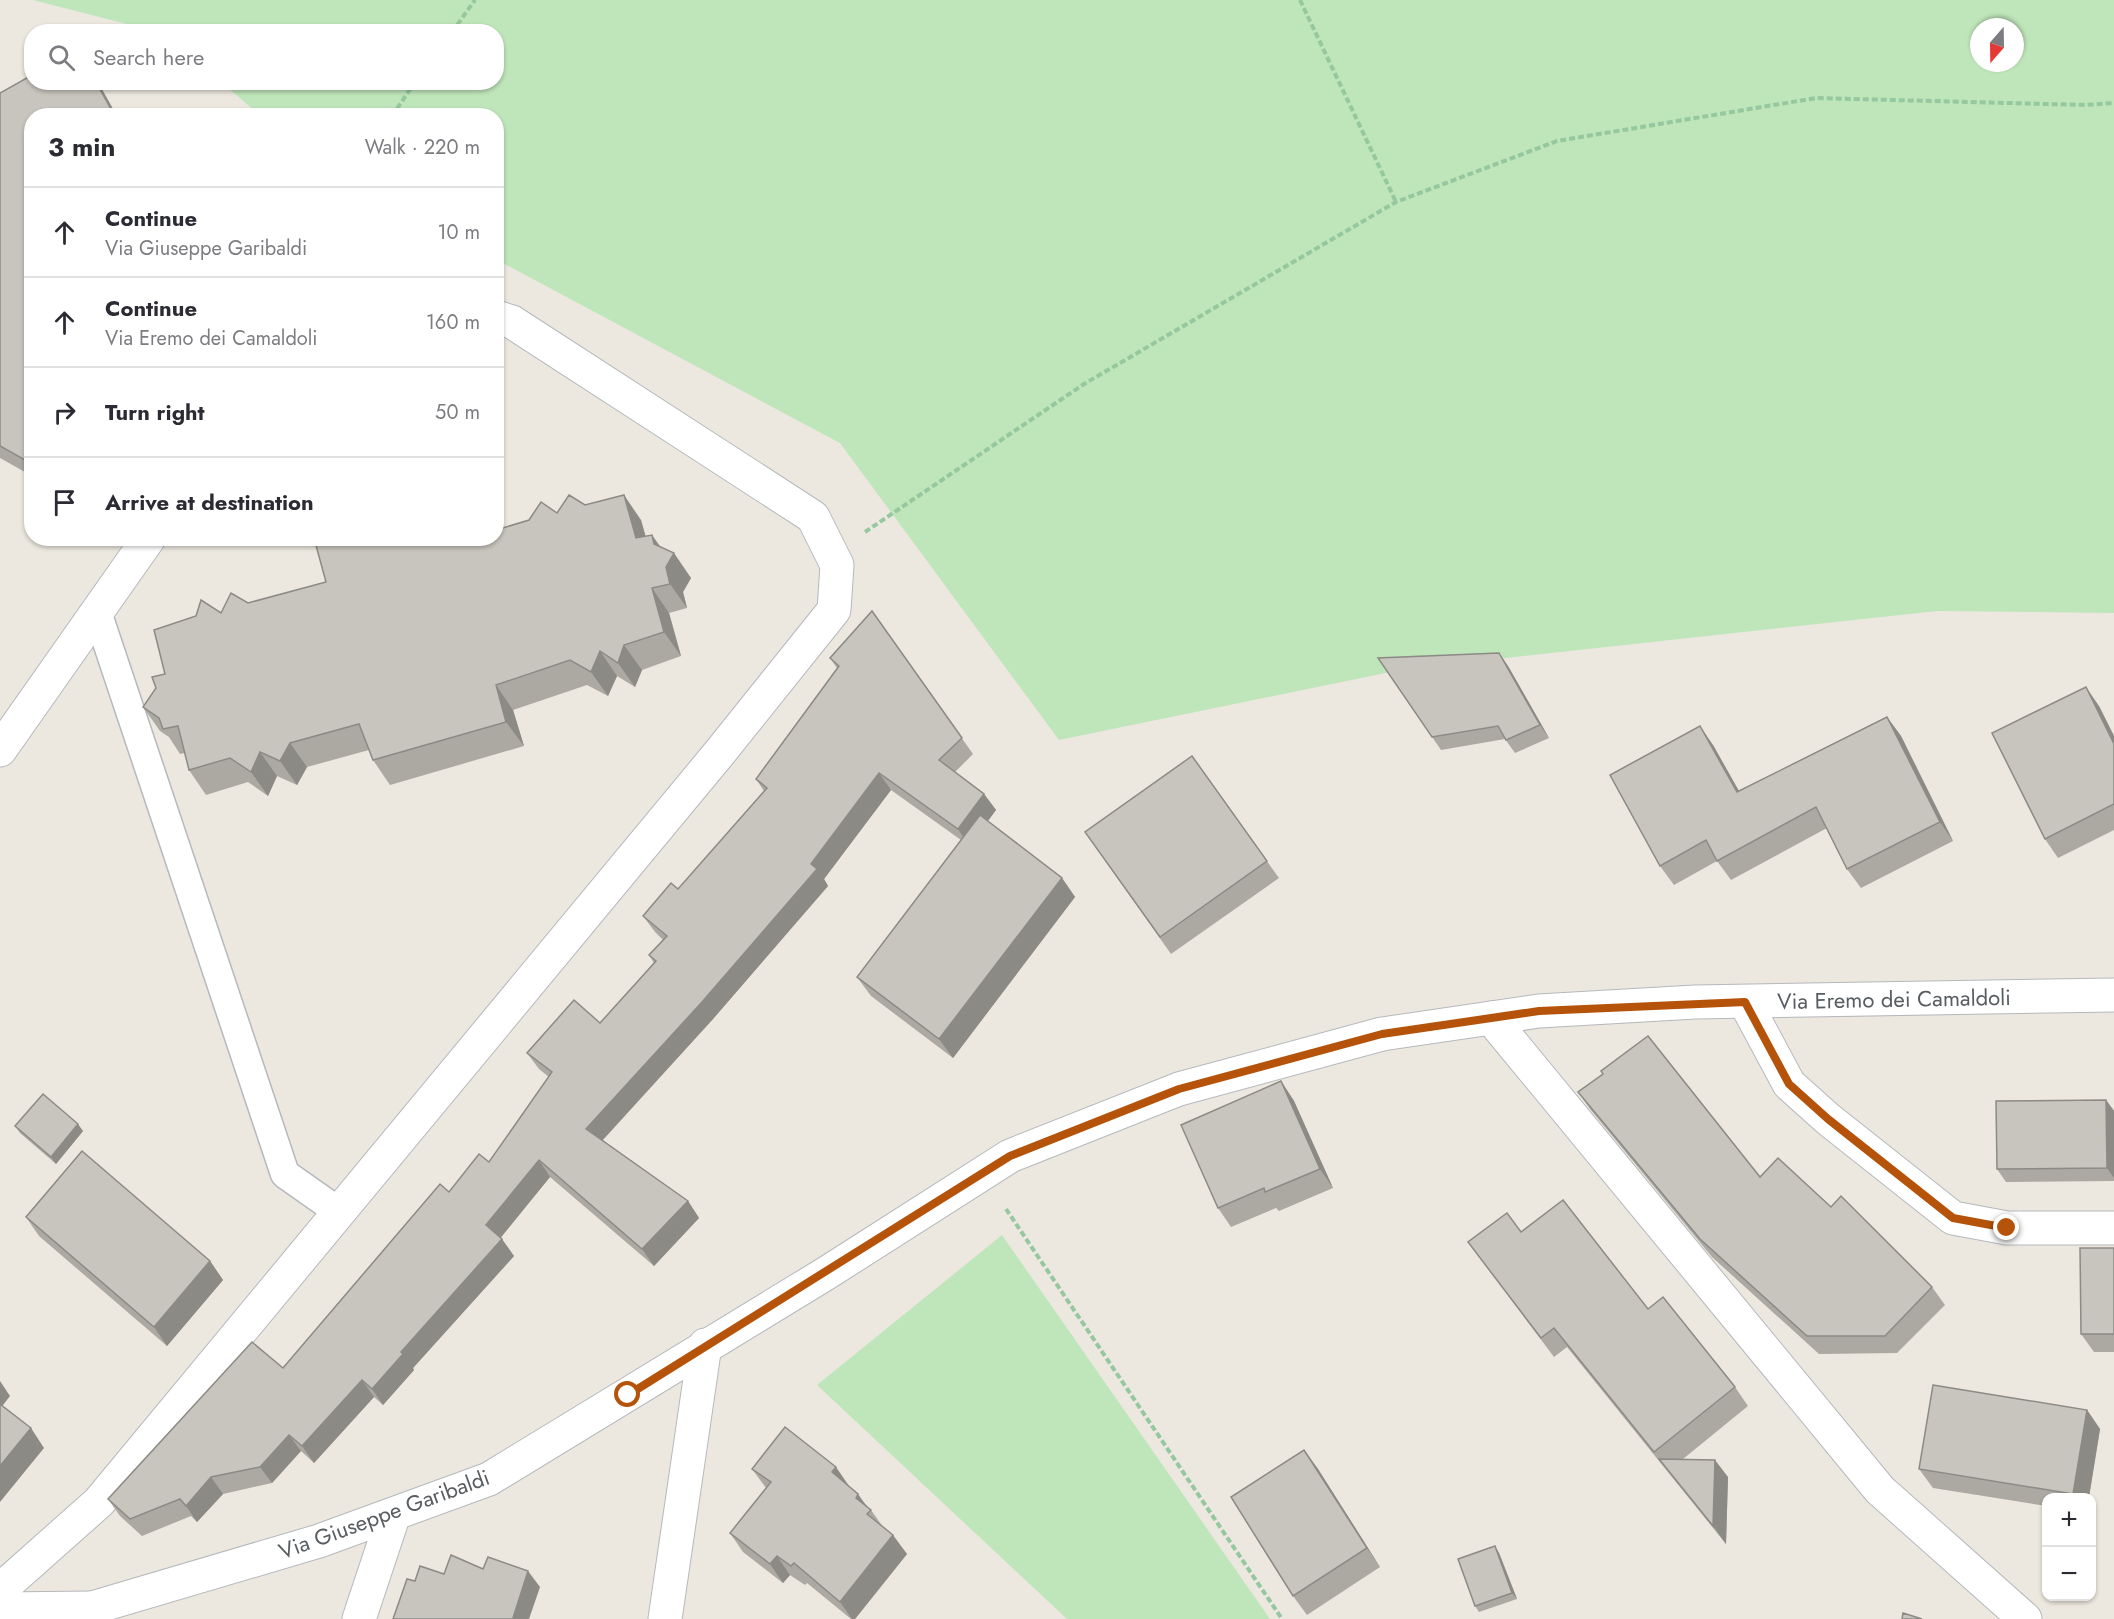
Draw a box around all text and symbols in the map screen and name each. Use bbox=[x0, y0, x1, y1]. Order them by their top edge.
north arrow bbox=[1970, 18, 2024, 72]
search box bbox=[24, 24, 504, 90]
icon: search bbox=[45, 41, 78, 74]
text: Search here bbox=[93, 41, 204, 73]
text: 3 min bbox=[48, 128, 115, 166]
text: Walk · 220 m bbox=[365, 133, 480, 162]
text: Continue bbox=[105, 202, 197, 234]
icon: ahead bbox=[48, 216, 81, 249]
text: 10 m bbox=[437, 218, 480, 247]
text: Via Giuseppe Garibaldi bbox=[105, 234, 307, 263]
text: Continue bbox=[105, 292, 197, 324]
icon: ahead bbox=[48, 306, 81, 339]
text: 160 m bbox=[426, 308, 480, 337]
text: Via Eremo dei Camaldoli bbox=[105, 324, 318, 353]
icon: right bbox=[48, 396, 81, 429]
text: Turn right bbox=[105, 396, 205, 428]
text: 50 m bbox=[435, 398, 480, 427]
icon: arrive bbox=[48, 486, 81, 519]
text: Arrive at destination bbox=[105, 486, 314, 518]
street label: Via Eremo dei Camaldoli bbox=[1777, 981, 2011, 1017]
route end bbox=[1993, 1214, 2019, 1240]
route start bbox=[614, 1381, 640, 1407]
street label: Via Giuseppe Garibaldi bbox=[274, 1461, 494, 1567]
map controls bbox=[2042, 1493, 2096, 1601]
button: + bbox=[2042, 1493, 2096, 1547]
button: − bbox=[2042, 1547, 2096, 1601]

